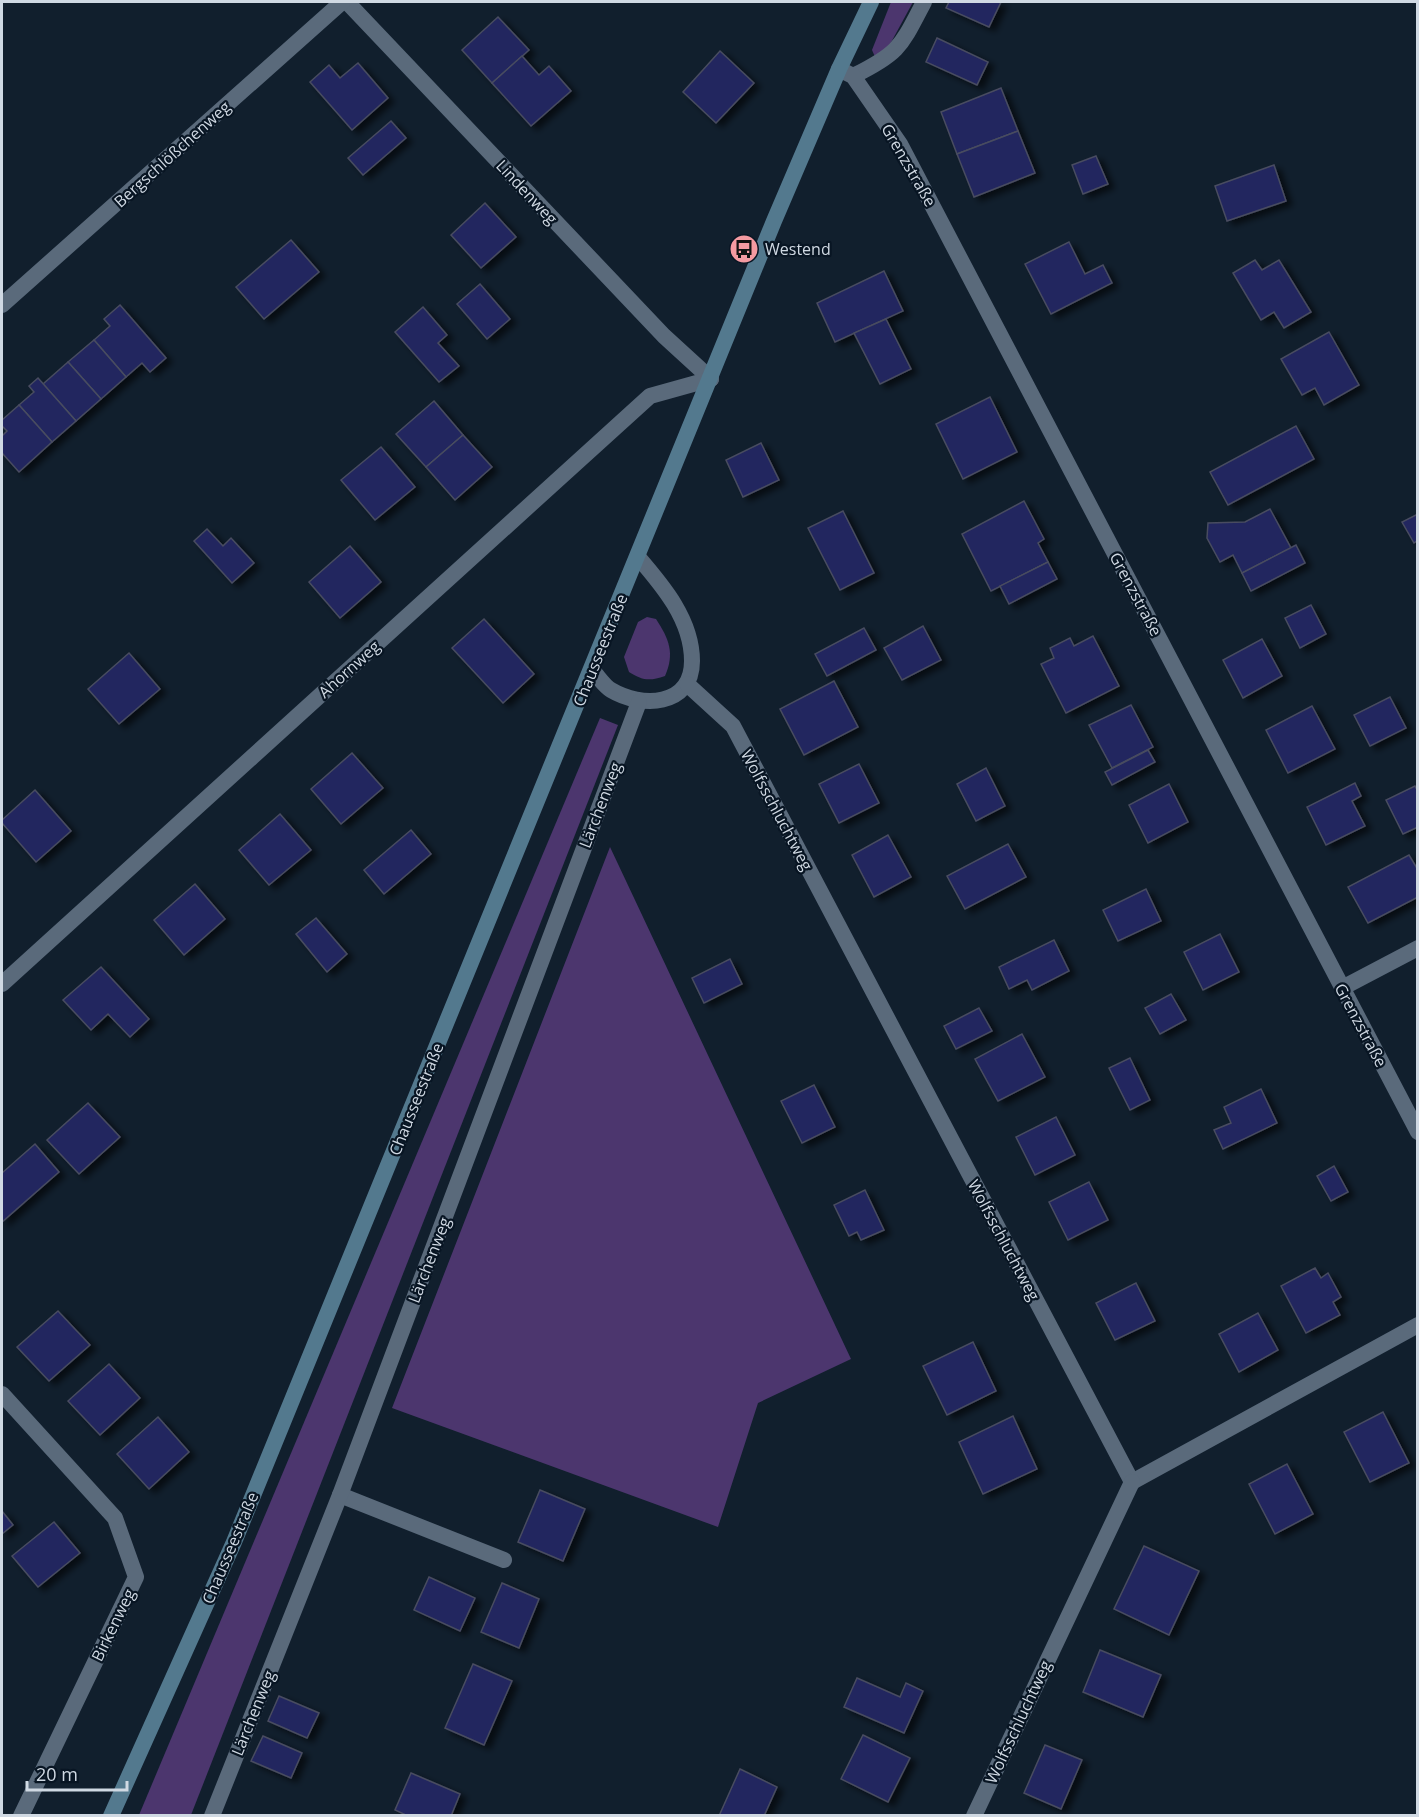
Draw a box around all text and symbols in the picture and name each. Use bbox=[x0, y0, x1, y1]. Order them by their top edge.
street label: Bergschlößchenweg bbox=[109, 96, 235, 212]
street label: Grenzstraße bbox=[876, 120, 942, 210]
street label: Lindenweg bbox=[491, 155, 563, 229]
bus stop icon: Westend bbox=[728, 233, 760, 265]
place label: Westend bbox=[765, 238, 831, 260]
street label: Grenzstraße bbox=[1105, 548, 1167, 640]
street label: Chausseestraße bbox=[567, 590, 633, 710]
street label: Ahornweg bbox=[313, 635, 385, 703]
street label: Wolfsschluchtweg bbox=[736, 746, 818, 874]
street label: Lärchenweg bbox=[574, 759, 627, 851]
street label: Grenzstraße bbox=[1330, 979, 1392, 1071]
street label: Chausseestraße bbox=[383, 1039, 449, 1159]
street label: Wolfsschluchtweg bbox=[963, 1176, 1045, 1304]
street label: Lärchenweg bbox=[403, 1214, 456, 1306]
street label: Chausseestraße bbox=[197, 1489, 263, 1607]
street label: Birkenweg bbox=[86, 1585, 140, 1665]
street label: Wolfsschluchtweg bbox=[980, 1657, 1056, 1787]
street label: Lärchenweg bbox=[226, 1667, 280, 1759]
scale bar bbox=[27, 1754, 128, 1792]
text: 20 m bbox=[36, 1762, 78, 1786]

